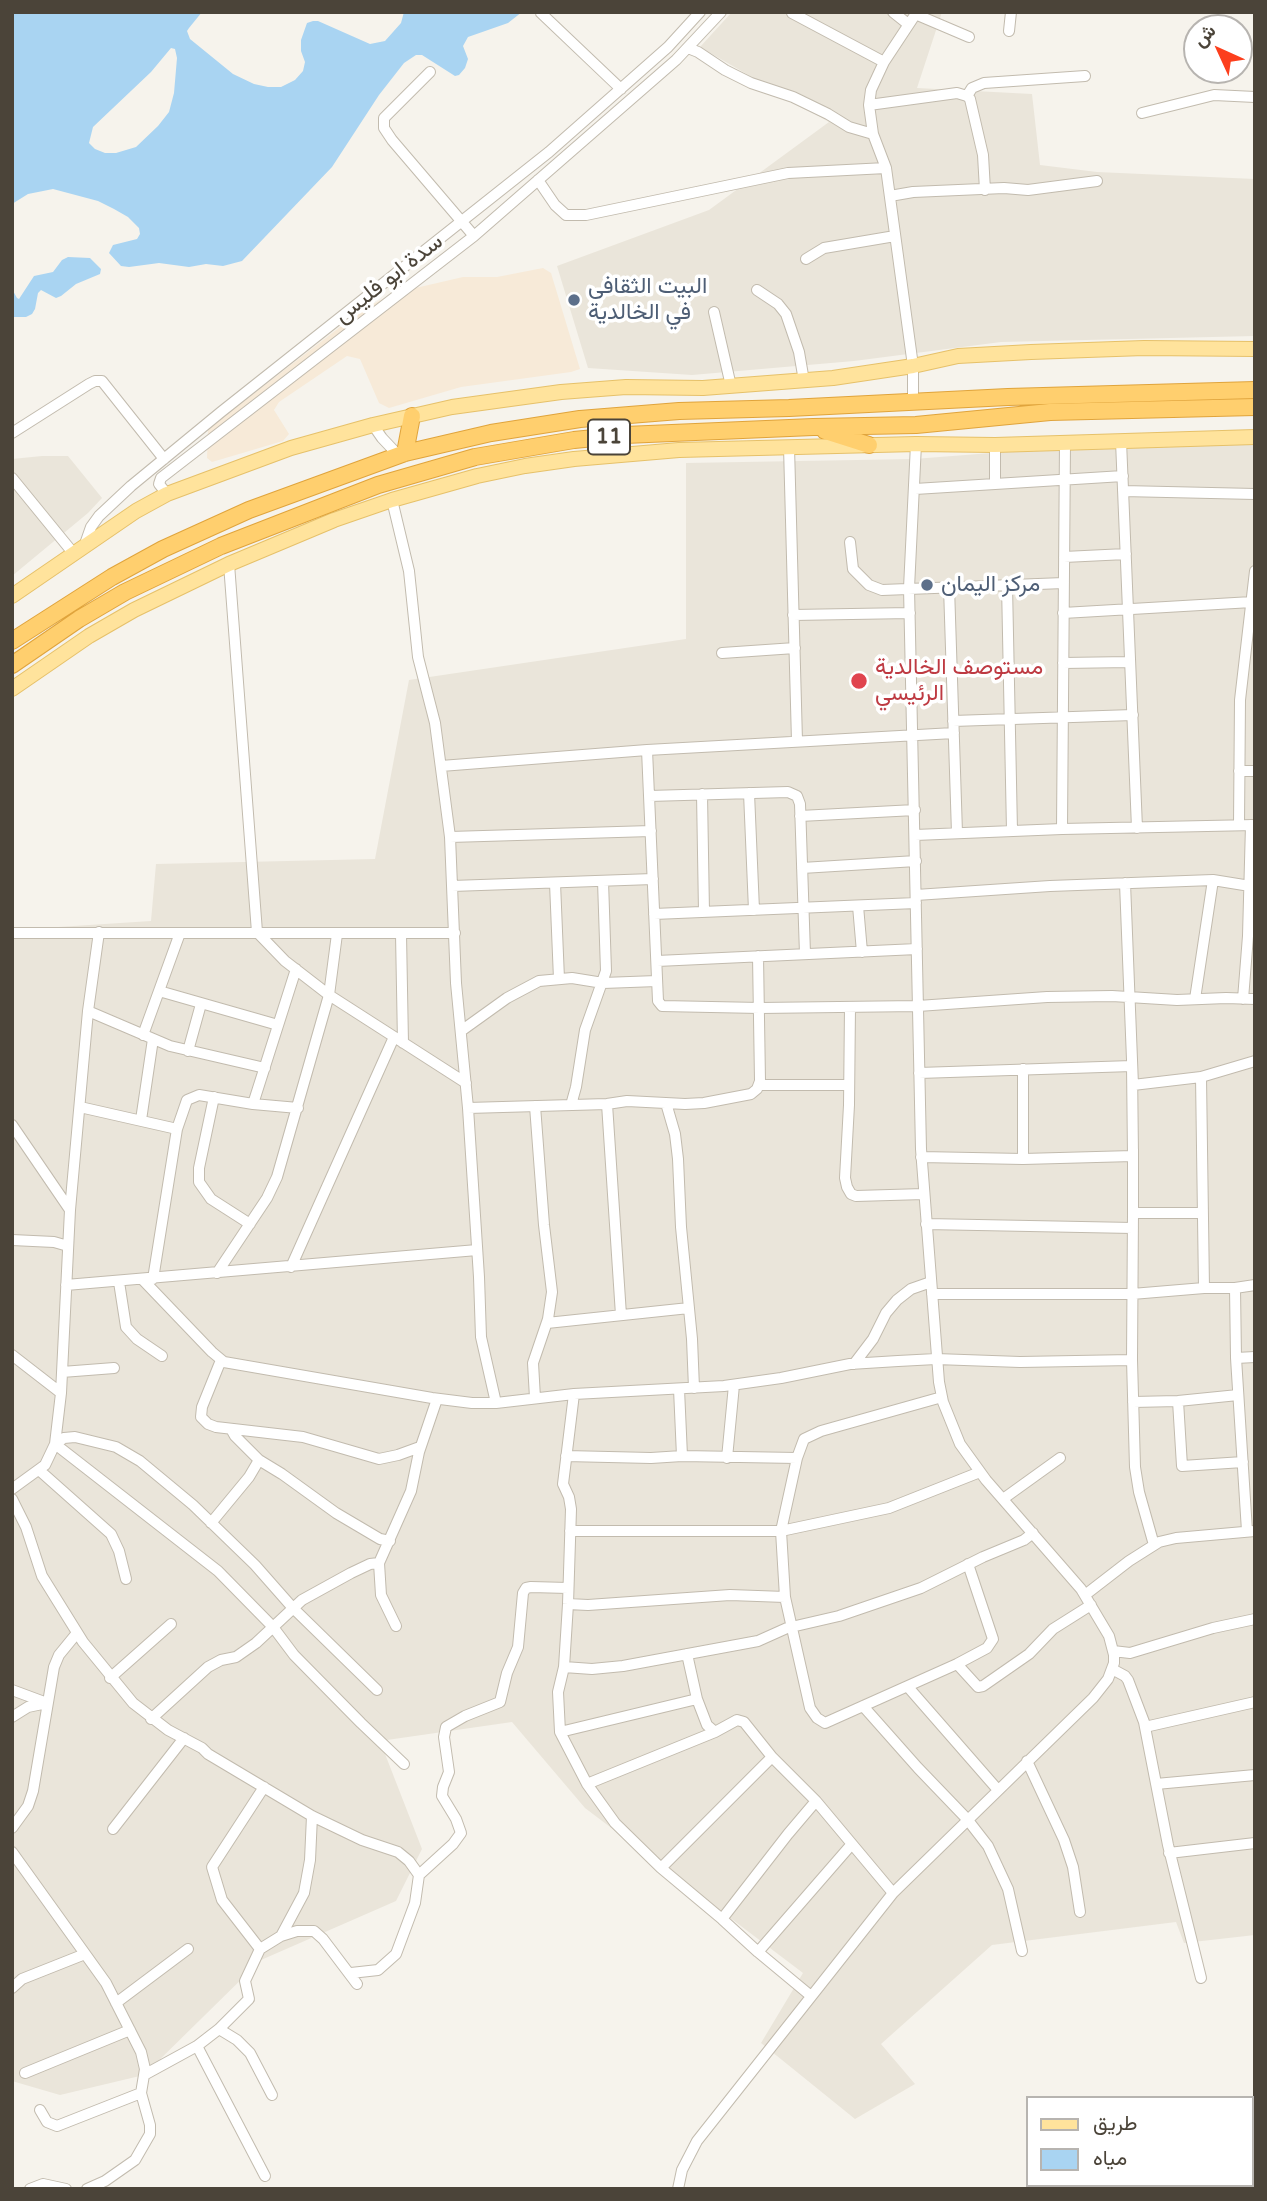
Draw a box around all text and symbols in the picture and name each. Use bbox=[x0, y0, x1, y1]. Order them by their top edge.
north arrow bbox=[1183, 14, 1253, 84]
text: ش bbox=[1189, 20, 1220, 51]
street label: سدة ابو فليس bbox=[329, 228, 449, 330]
place label: البيت الثقافي في الخالدية bbox=[588, 273, 707, 327]
marker: البيت الثقافي في الخالدية bbox=[566, 292, 582, 308]
road number: 11 bbox=[588, 420, 630, 454]
place label: مركز اليمان bbox=[941, 571, 1040, 599]
marker: مركز اليمان bbox=[919, 577, 935, 593]
place label: مستوصف الخالدية الرئيسي bbox=[875, 654, 1043, 708]
marker: مستوصف الخالدية الرئيسي bbox=[849, 671, 869, 691]
legend bbox=[1026, 2096, 1253, 2187]
text: طريق bbox=[1093, 2111, 1138, 2136]
text: مياه bbox=[1093, 2146, 1127, 2171]

